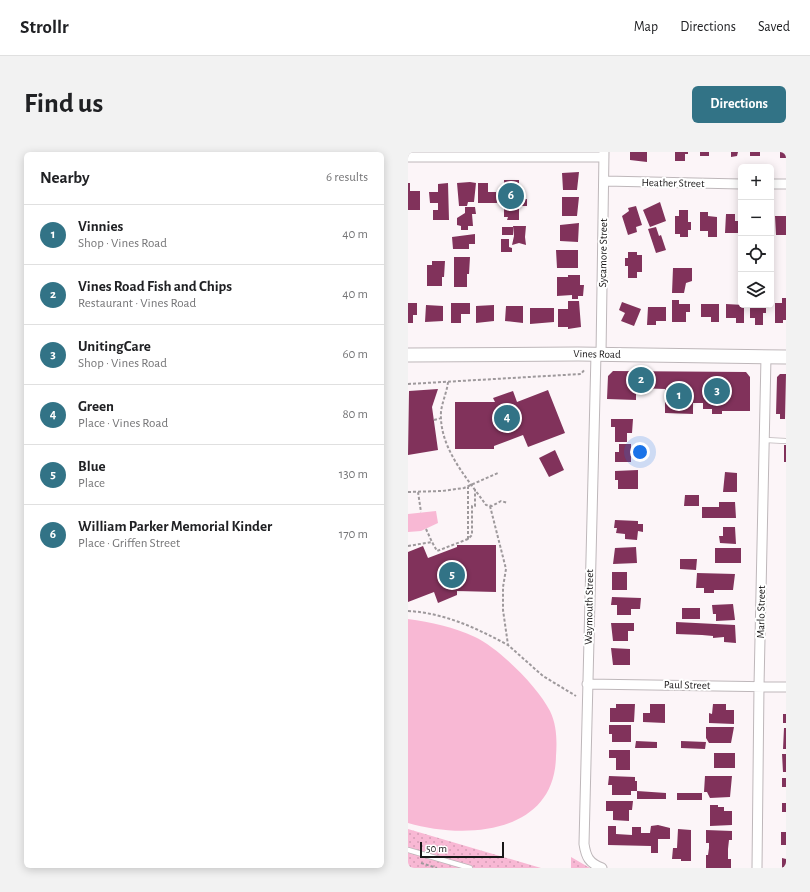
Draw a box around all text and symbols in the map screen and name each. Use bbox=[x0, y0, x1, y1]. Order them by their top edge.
text: Strollr bbox=[20, 18, 69, 37]
text: Map bbox=[634, 20, 658, 34]
text: Directions bbox=[680, 20, 736, 34]
text: Saved bbox=[758, 20, 790, 34]
button: Directions bbox=[692, 86, 786, 123]
text: Find us bbox=[24, 90, 103, 118]
map controls bbox=[738, 164, 774, 308]
button: + bbox=[738, 164, 774, 200]
text: Nearby bbox=[40, 169, 90, 186]
text: 6 results bbox=[326, 171, 368, 184]
street label: Heather Street bbox=[641, 177, 705, 189]
pin: 6 bbox=[498, 181, 524, 211]
button: − bbox=[738, 200, 774, 236]
street label: Sycamore Street bbox=[597, 218, 609, 288]
text: Vinnies bbox=[78, 219, 123, 234]
text: 1 bbox=[51, 228, 55, 241]
text: 40 m bbox=[342, 228, 368, 241]
button: locate bbox=[738, 236, 774, 272]
text: Shop · Vines Road bbox=[78, 237, 167, 250]
button: layers bbox=[738, 272, 774, 308]
text: Vines Road Fish and Chips bbox=[78, 279, 232, 294]
text: 2 bbox=[50, 288, 56, 301]
text: 40 m bbox=[342, 288, 368, 301]
text: Restaurant · Vines Road bbox=[78, 297, 196, 310]
text: UnitingCare bbox=[78, 339, 151, 354]
text: 3 bbox=[50, 348, 56, 361]
text: 60 m bbox=[342, 348, 368, 361]
street label: Vines Road bbox=[573, 348, 621, 360]
text: Shop · Vines Road bbox=[78, 357, 167, 370]
pin: 2 bbox=[628, 365, 654, 395]
pin: 3 bbox=[704, 376, 730, 406]
pin: 1 bbox=[666, 381, 692, 411]
text: Green bbox=[78, 399, 114, 414]
pin: 4 bbox=[494, 403, 520, 433]
text: 4 bbox=[50, 408, 56, 421]
text: 80 m bbox=[342, 408, 368, 421]
text: Place · Vines Road bbox=[78, 417, 168, 430]
your location bbox=[630, 442, 650, 462]
text: Blue bbox=[78, 459, 106, 474]
text: 5 bbox=[50, 468, 56, 481]
text: 130 m bbox=[339, 468, 368, 481]
text: Place bbox=[78, 477, 105, 490]
text: William Parker Memorial Kinder bbox=[78, 519, 272, 534]
text: 6 bbox=[50, 528, 56, 541]
text: 170 m bbox=[339, 528, 368, 541]
text: Place · Griffen Street bbox=[78, 537, 180, 550]
pin: 5 bbox=[439, 560, 465, 590]
street label: Waymouth Street bbox=[583, 569, 595, 645]
street label: Marlo Street bbox=[755, 585, 767, 639]
street label: Paul Street bbox=[664, 679, 711, 691]
scale bar bbox=[420, 840, 504, 859]
text: 50 m bbox=[426, 843, 447, 854]

